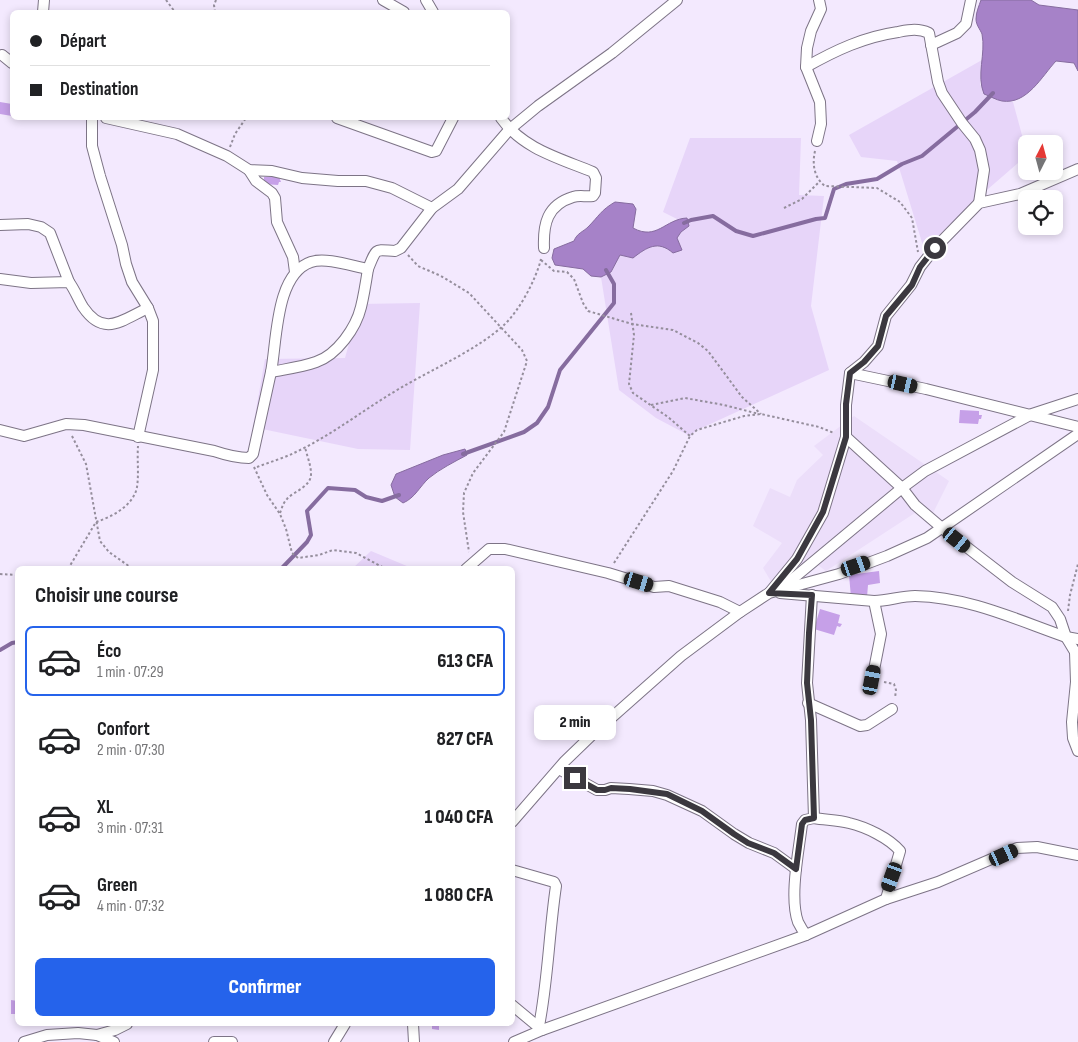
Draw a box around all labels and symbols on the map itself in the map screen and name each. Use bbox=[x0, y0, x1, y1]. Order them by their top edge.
north arrow bbox=[1018, 135, 1062, 180]
route start bbox=[924, 237, 946, 259]
car bbox=[886, 373, 919, 395]
car bbox=[940, 525, 973, 555]
car bbox=[839, 554, 872, 578]
car bbox=[622, 570, 655, 594]
car bbox=[861, 664, 882, 696]
callout: 2 min bbox=[534, 706, 616, 740]
route end bbox=[564, 767, 586, 789]
car bbox=[987, 842, 1020, 868]
car bbox=[879, 860, 904, 894]

